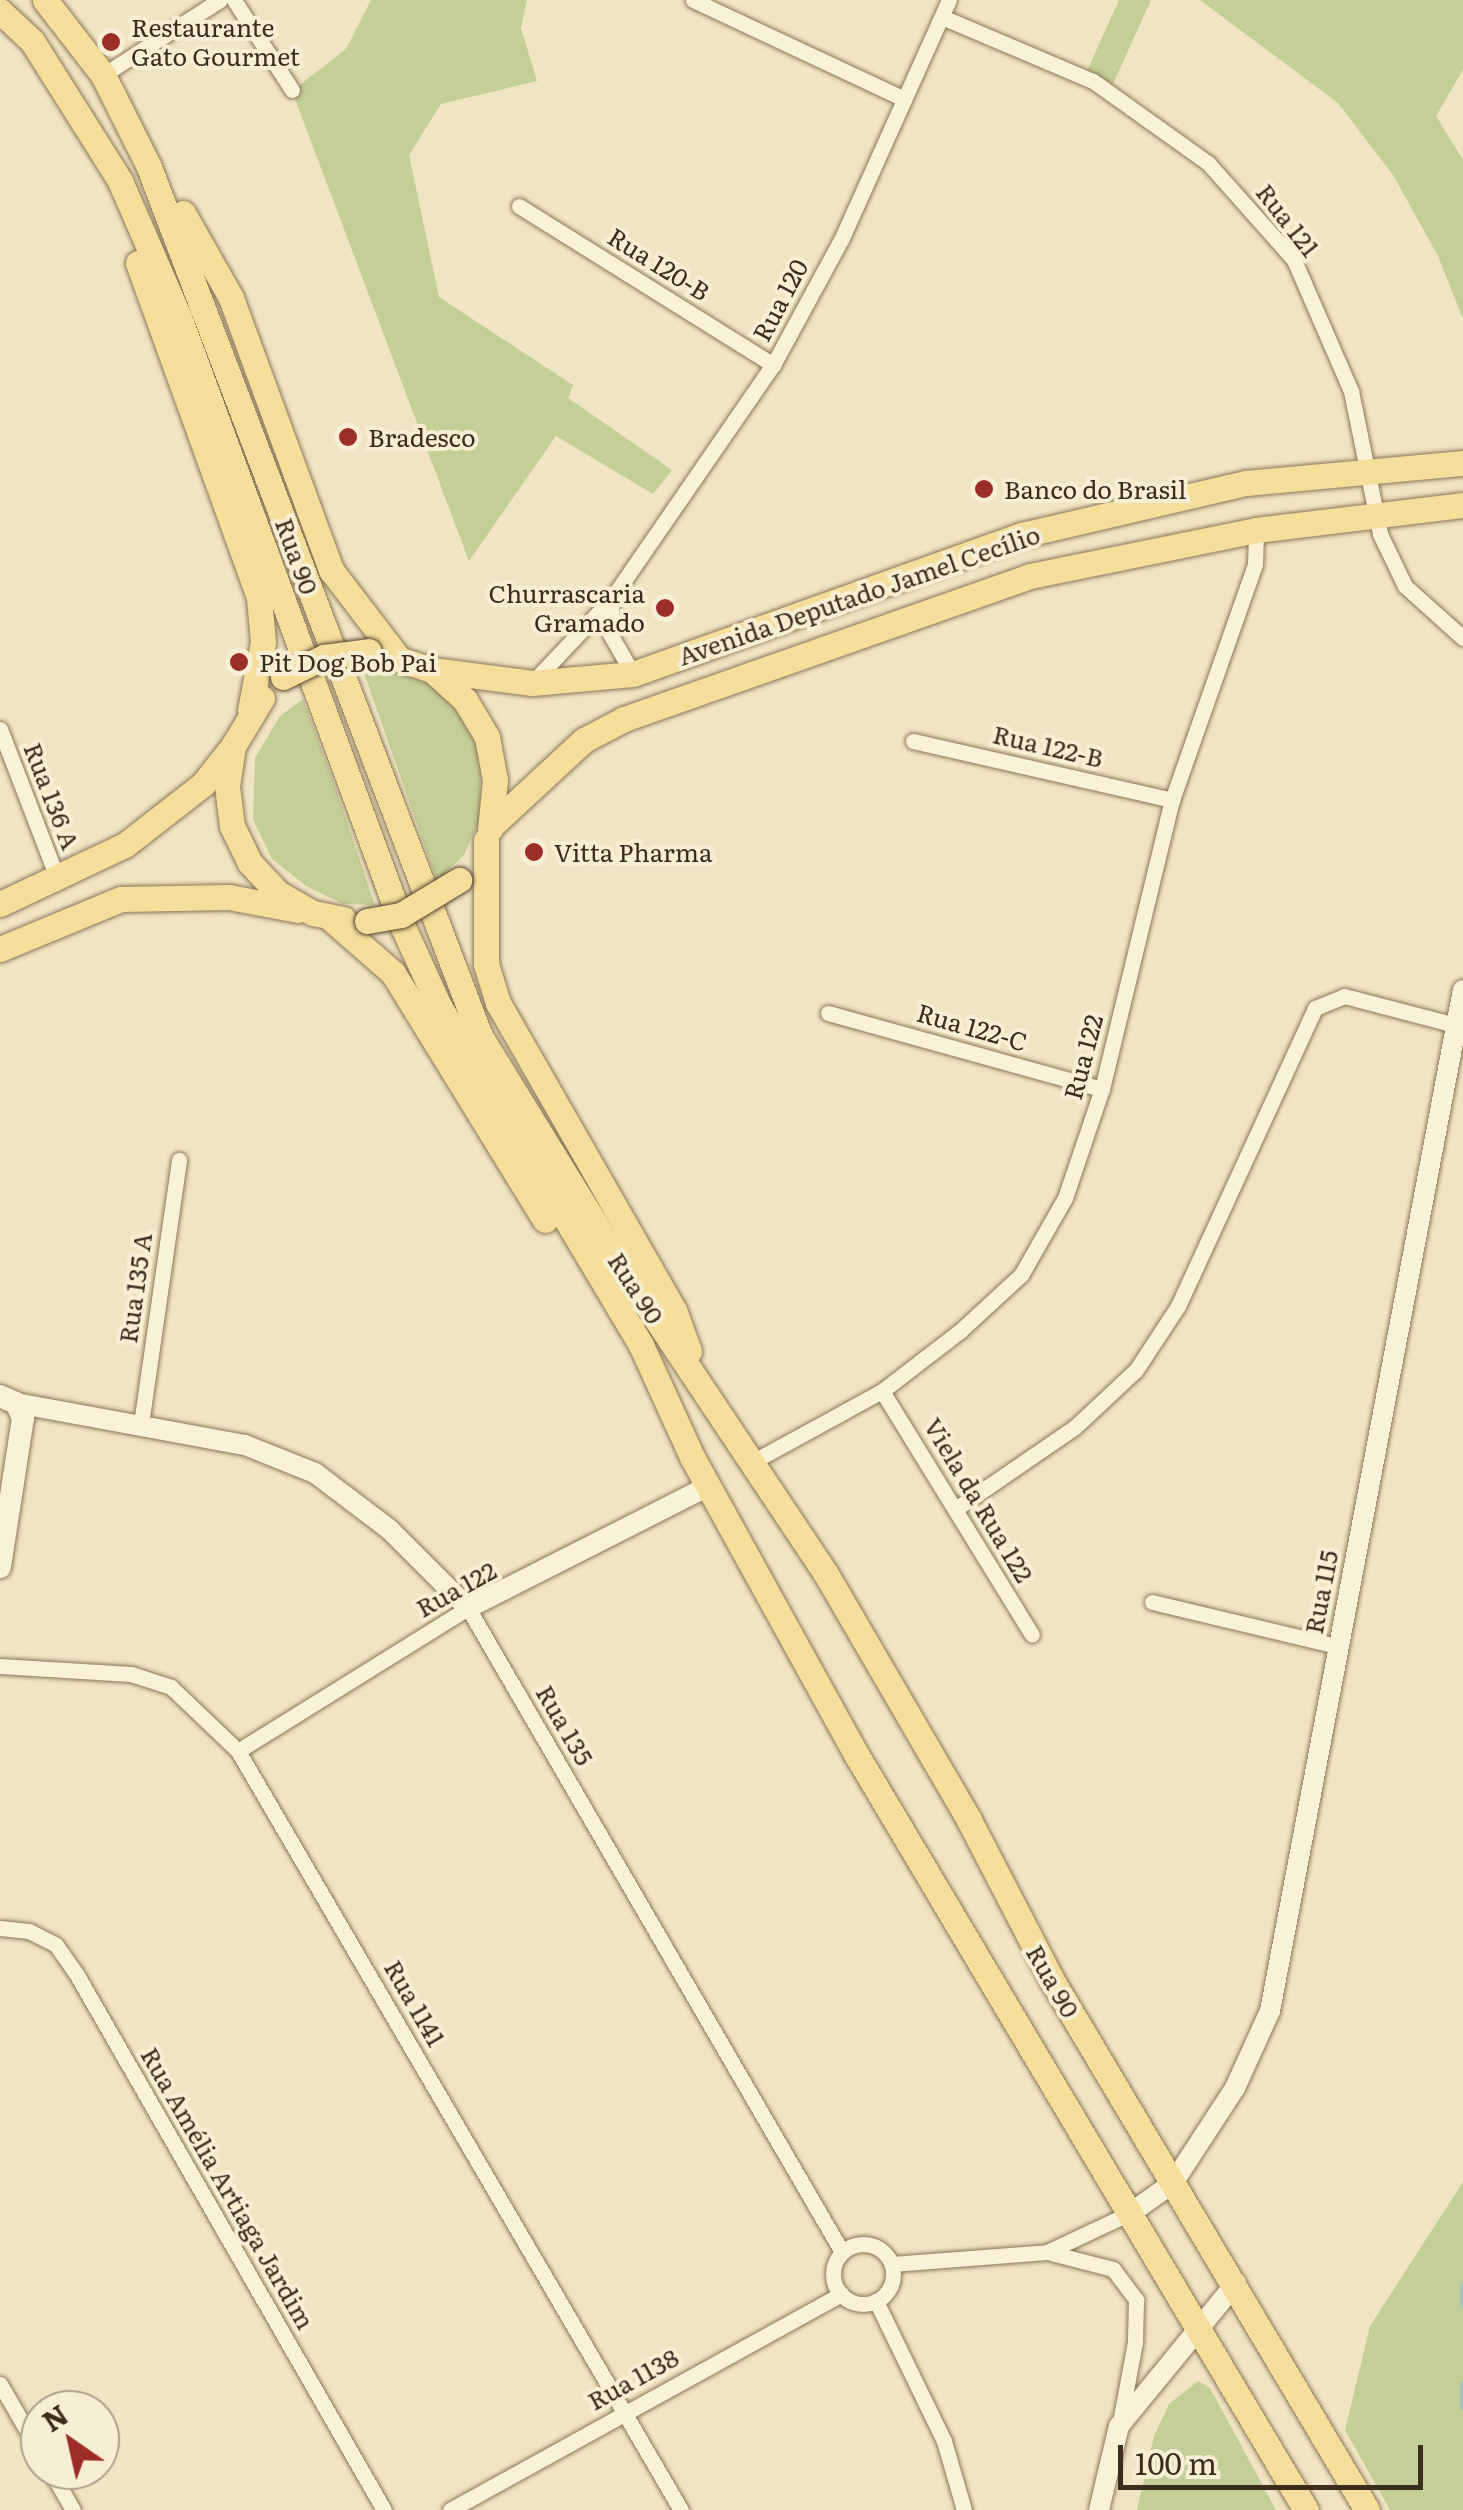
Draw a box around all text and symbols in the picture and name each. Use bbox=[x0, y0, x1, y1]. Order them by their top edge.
place label: Restaurante Gato Gourmet bbox=[131, 13, 300, 72]
marker: Restaurante Gato Gourmet bbox=[100, 31, 122, 53]
street label: Rua 121 bbox=[1250, 178, 1326, 262]
street label: Rua 120-B bbox=[603, 221, 715, 307]
street label: Rua 120 bbox=[746, 254, 814, 346]
place label: Bradesco bbox=[368, 422, 476, 452]
marker: Bradesco bbox=[337, 426, 359, 448]
place label: Banco do Brasil bbox=[1004, 474, 1186, 504]
marker: Banco do Brasil bbox=[973, 478, 995, 500]
street label: Rua 90 bbox=[269, 514, 325, 598]
street label: Avenida Deputado Jamel Cecílio bbox=[674, 519, 1044, 671]
place label: Churrascaria Gramado bbox=[489, 579, 645, 638]
marker: Churrascaria Gramado bbox=[654, 597, 676, 619]
place label: Pit Dog Bob Pai bbox=[259, 647, 437, 677]
marker: Pit Dog Bob Pai bbox=[228, 651, 250, 673]
street label: Rua 122-B bbox=[990, 719, 1106, 773]
street label: Rua 136 A bbox=[18, 738, 86, 854]
place label: Vitta Pharma bbox=[554, 837, 712, 867]
marker: Vitta Pharma bbox=[523, 841, 545, 863]
street label: Rua 122-C bbox=[913, 997, 1031, 1057]
street label: Rua 122 bbox=[1057, 1011, 1109, 1103]
street label: Rua 135 A bbox=[112, 1231, 158, 1345]
street label: Rua 90 bbox=[602, 1247, 670, 1329]
street label: Viela da Rua 122 bbox=[918, 1412, 1040, 1588]
street label: Rua 115 bbox=[1298, 1548, 1344, 1636]
street label: Rua 122 bbox=[411, 1555, 501, 1623]
street label: Rua 135 bbox=[530, 1680, 600, 1770]
street label: Rua 90 bbox=[1020, 1939, 1086, 2023]
street label: Rua 1141 bbox=[378, 1955, 452, 2051]
street label: Rua Amélia Artiaga Jardim bbox=[135, 2042, 321, 2334]
street label: Rua 1138 bbox=[582, 2342, 684, 2416]
north arrow bbox=[20, 2390, 120, 2490]
text: N bbox=[33, 2393, 76, 2441]
scale bar bbox=[1123, 2425, 1428, 2487]
text: 100 m bbox=[1135, 2440, 1217, 2484]

